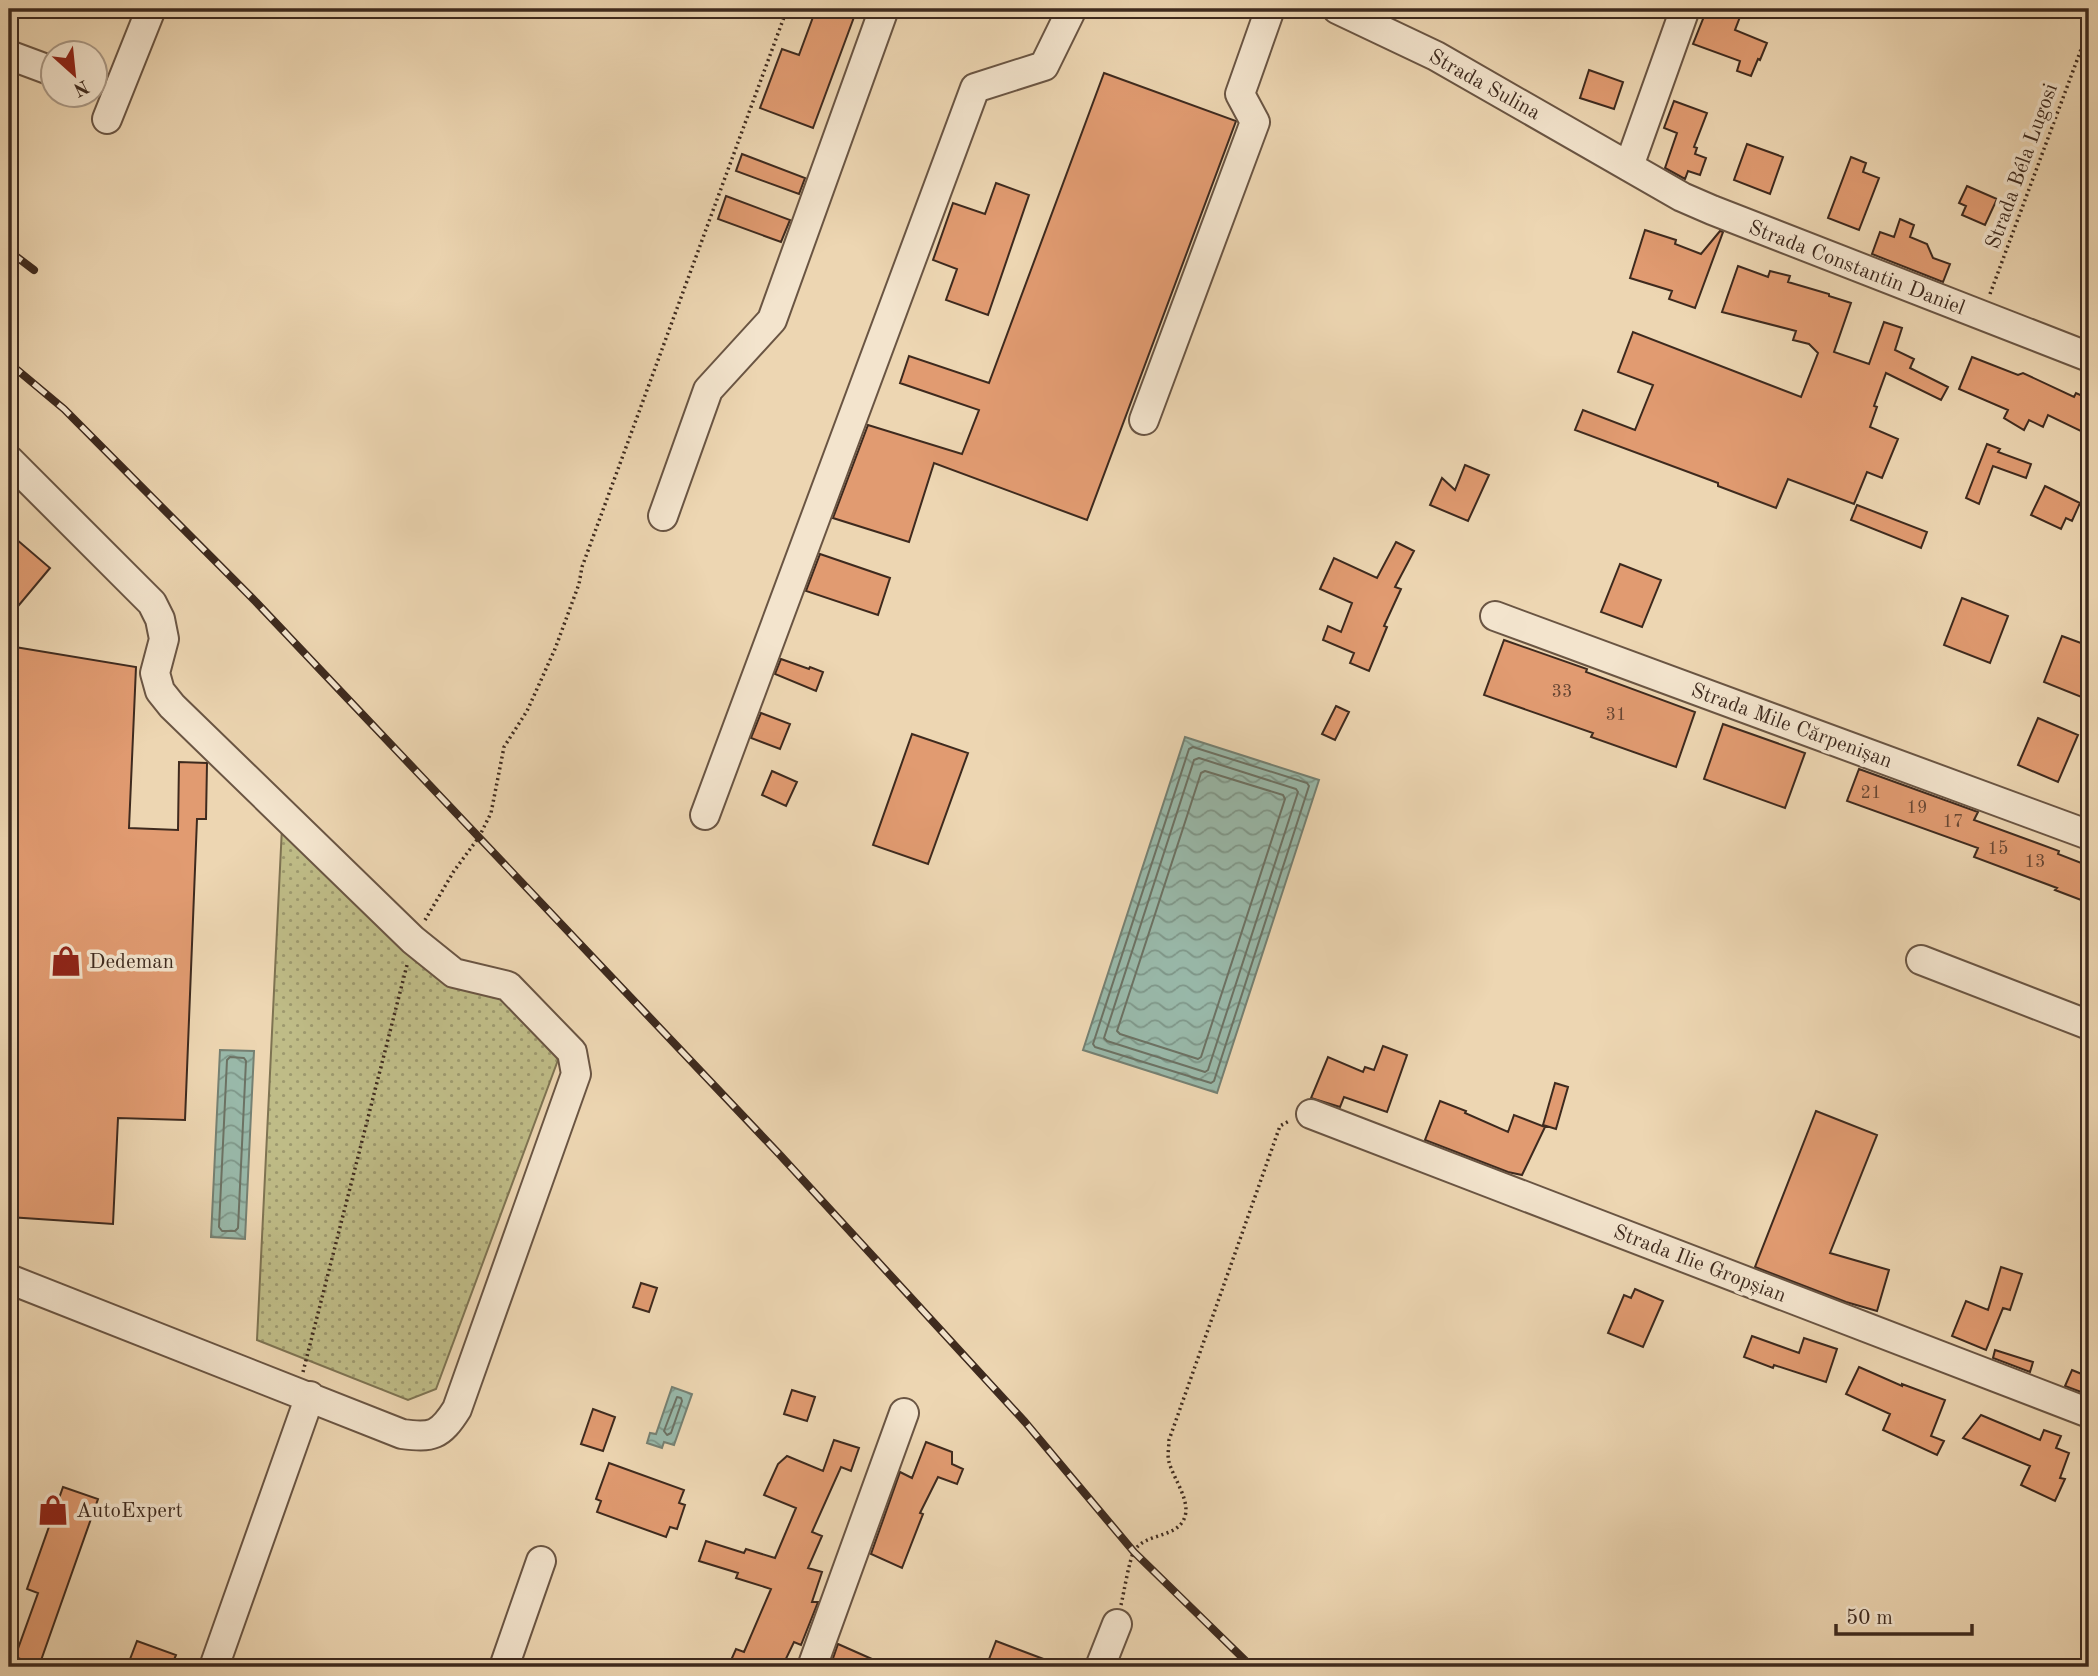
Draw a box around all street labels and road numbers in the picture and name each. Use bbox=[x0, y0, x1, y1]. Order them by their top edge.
street label: Strada Sulina bbox=[1425, 46, 1544, 125]
street label: Strada Béla Lugosi bbox=[1983, 81, 2062, 252]
street label: Strada Constantin Daniel bbox=[1745, 217, 1968, 320]
street label: Strada Mile Cărpenișan bbox=[1688, 680, 1895, 774]
street label: Strada Ilie Gropșian bbox=[1610, 1222, 1789, 1308]

